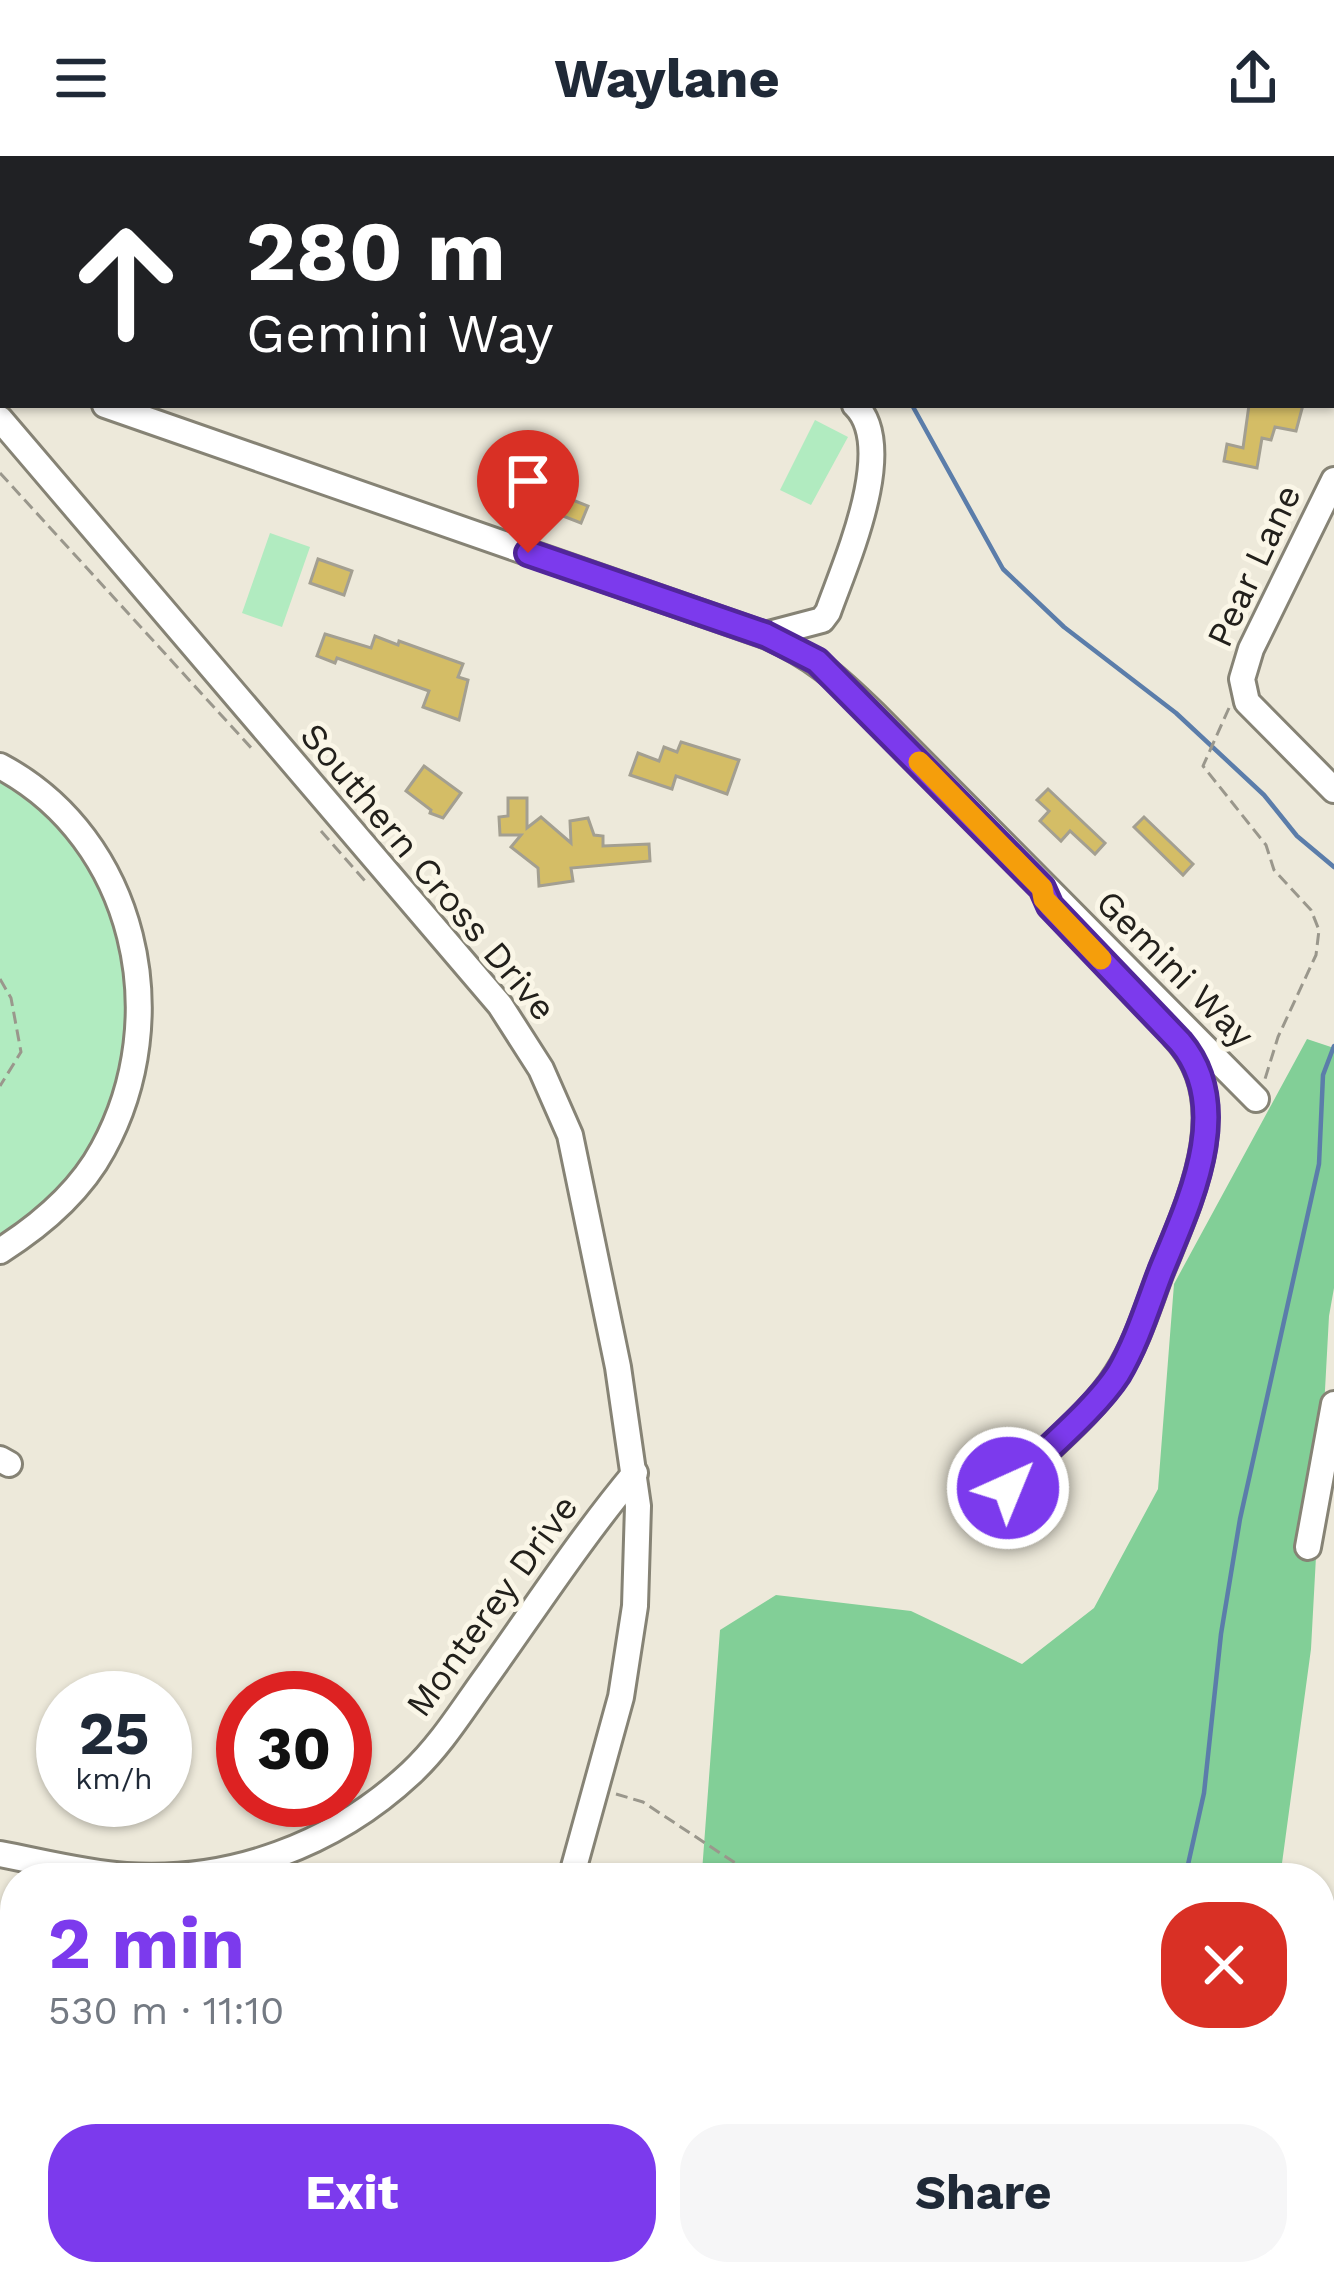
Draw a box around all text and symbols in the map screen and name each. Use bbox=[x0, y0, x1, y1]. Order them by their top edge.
icon: menu bbox=[48, 45, 114, 111]
icon: share bbox=[1220, 45, 1286, 111]
text: Waylane bbox=[554, 47, 780, 110]
text: 280 m bbox=[246, 202, 506, 300]
icon: ahead bbox=[48, 204, 204, 360]
text: Gemini Way bbox=[246, 302, 554, 365]
pin bbox=[477, 430, 579, 553]
icon: arrive bbox=[495, 448, 561, 514]
street label: Pear Lane bbox=[1198, 478, 1310, 654]
street label: Southern Cross Drive bbox=[292, 715, 564, 1029]
street label: Gemini Way bbox=[1088, 882, 1263, 1057]
position arrow bbox=[945, 1425, 1071, 1551]
street label: Monterey Drive bbox=[398, 1487, 586, 1725]
speed limit sign: 30 bbox=[216, 1671, 372, 1827]
text: 25 bbox=[79, 1698, 149, 1769]
text: km/h bbox=[75, 1761, 153, 1796]
text: 2 min bbox=[48, 1901, 245, 1985]
button: close bbox=[1161, 1902, 1287, 2028]
text: 530 m · 11:10 bbox=[48, 1988, 284, 2033]
button: Exit bbox=[48, 2124, 656, 2262]
button: Share bbox=[680, 2124, 1287, 2262]

